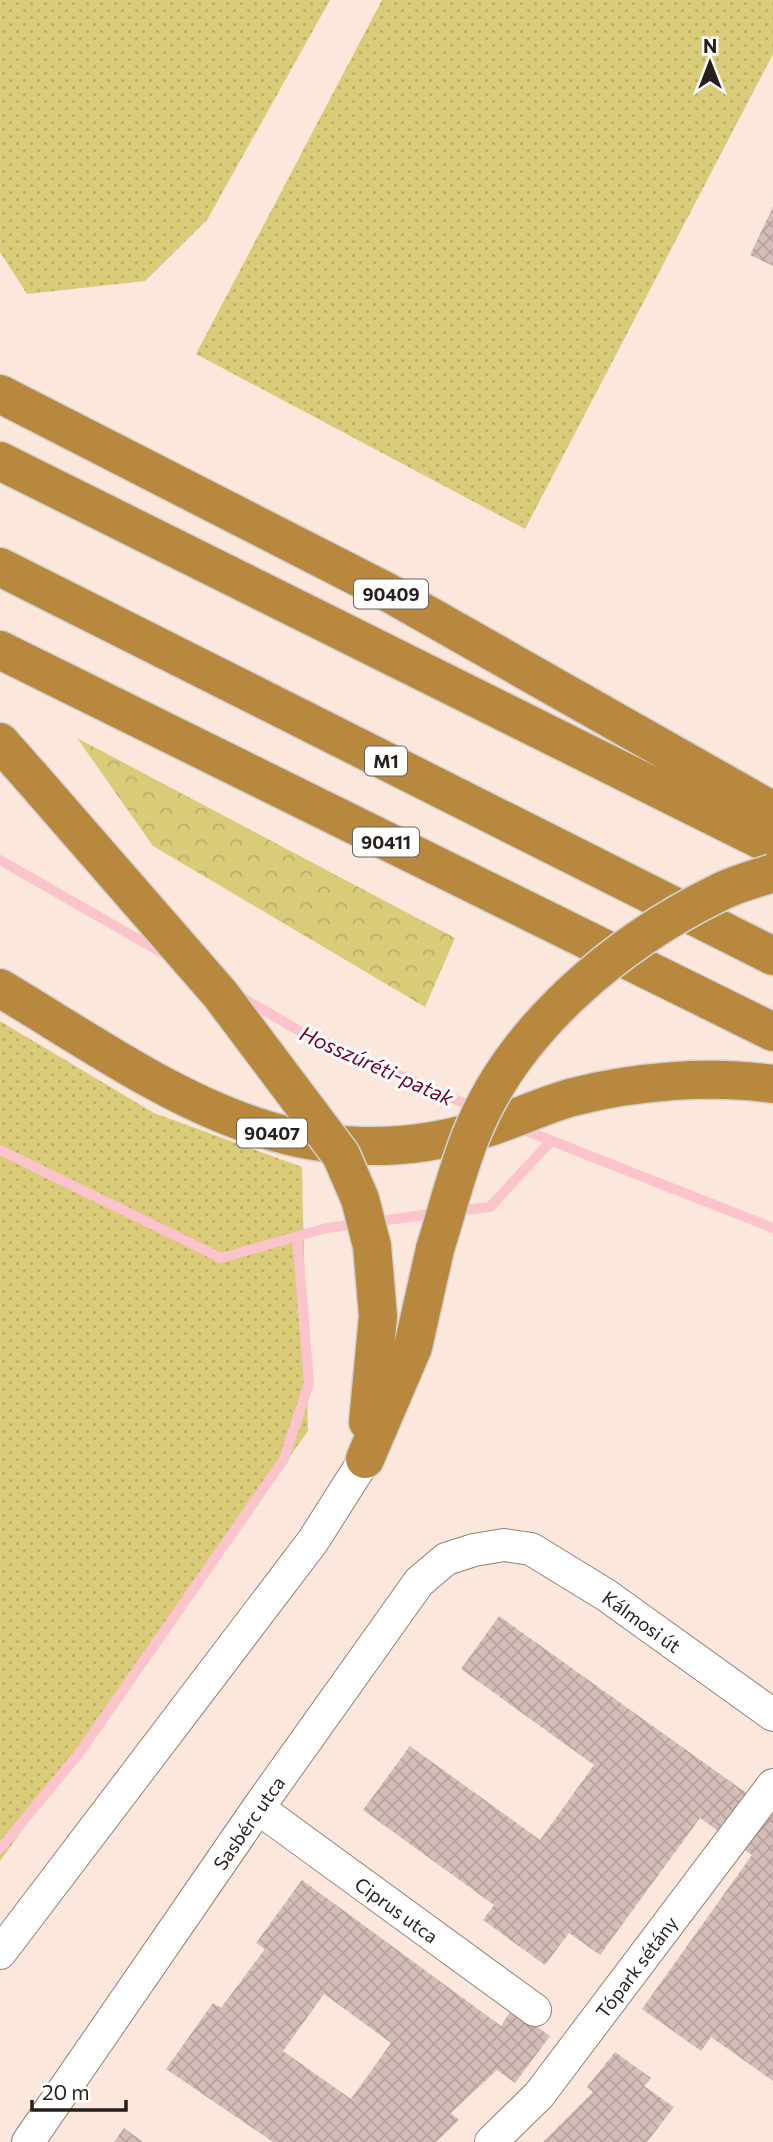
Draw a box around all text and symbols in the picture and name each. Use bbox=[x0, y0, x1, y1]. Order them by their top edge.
north arrow bbox=[675, 28, 745, 98]
text: N bbox=[703, 34, 717, 57]
road number: 90409 bbox=[354, 580, 428, 608]
road number: M1 bbox=[365, 746, 407, 776]
road number: 90411 bbox=[353, 828, 419, 856]
water label: Hosszúréti-patak bbox=[296, 1020, 458, 1110]
road number: 90407 bbox=[237, 1118, 307, 1148]
street label: Kálmosi út bbox=[598, 1585, 686, 1657]
street label: Sasbérc utca bbox=[208, 1771, 289, 1874]
street label: Ciprus utca bbox=[351, 1871, 443, 1947]
street label: Tópark sétány bbox=[590, 1911, 682, 2022]
scale bar bbox=[32, 2068, 126, 2112]
text: 20 m bbox=[42, 2079, 90, 2104]

